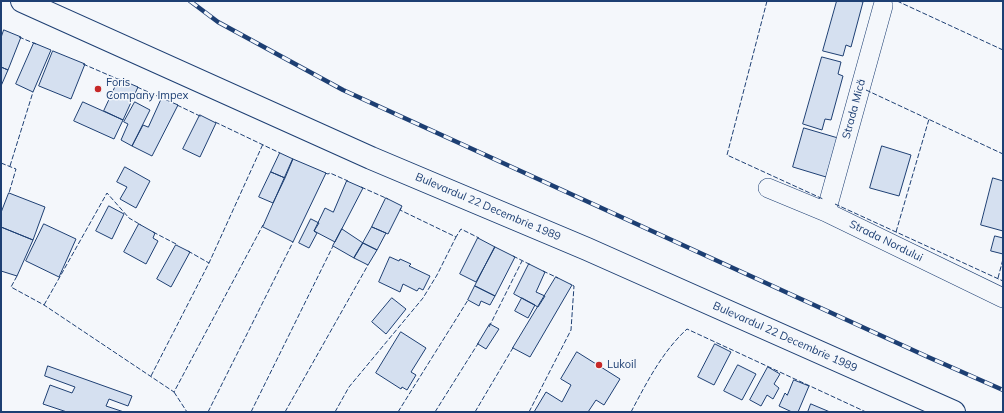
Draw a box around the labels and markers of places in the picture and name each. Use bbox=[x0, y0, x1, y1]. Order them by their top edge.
place label: Foris Company Impex bbox=[106, 76, 188, 102]
marker: Foris Company Impex bbox=[93, 84, 103, 94]
place label: Lukoil bbox=[607, 358, 636, 372]
marker: Lukoil bbox=[594, 360, 604, 370]

